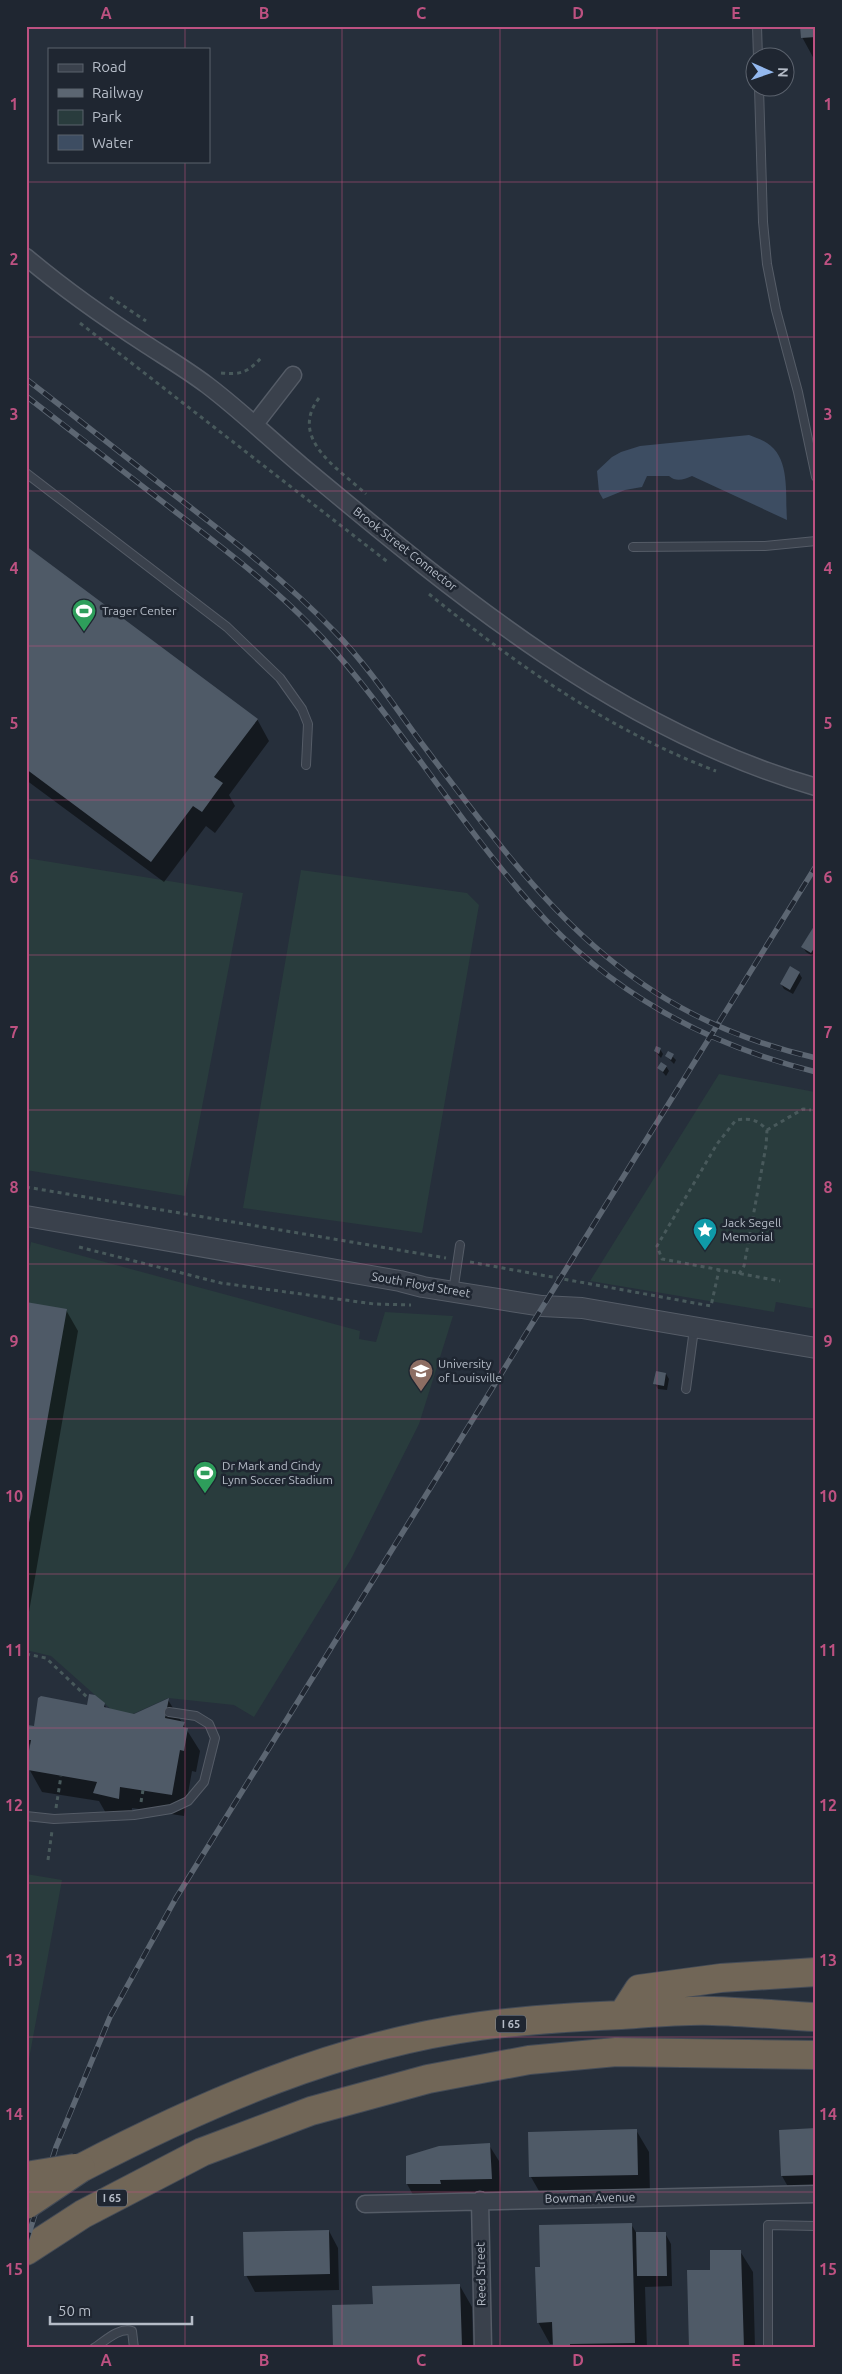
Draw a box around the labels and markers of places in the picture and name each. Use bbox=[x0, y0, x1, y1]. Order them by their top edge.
sports icon: Trager Center bbox=[71, 598, 97, 632]
place label: Trager Center bbox=[102, 604, 177, 617]
place label: Jack Segell Memorial bbox=[722, 1216, 781, 1243]
place icon: Jack Segell Memorial bbox=[692, 1217, 718, 1251]
place label: University of Louisville bbox=[438, 1357, 502, 1384]
school or university icon: University of Louisville bbox=[408, 1358, 434, 1392]
place label: Dr Mark and Cindy Lynn Soccer Stadium bbox=[222, 1459, 333, 1486]
sports icon: Dr Mark and Cindy Lynn Soccer Stadium bbox=[192, 1460, 218, 1494]

